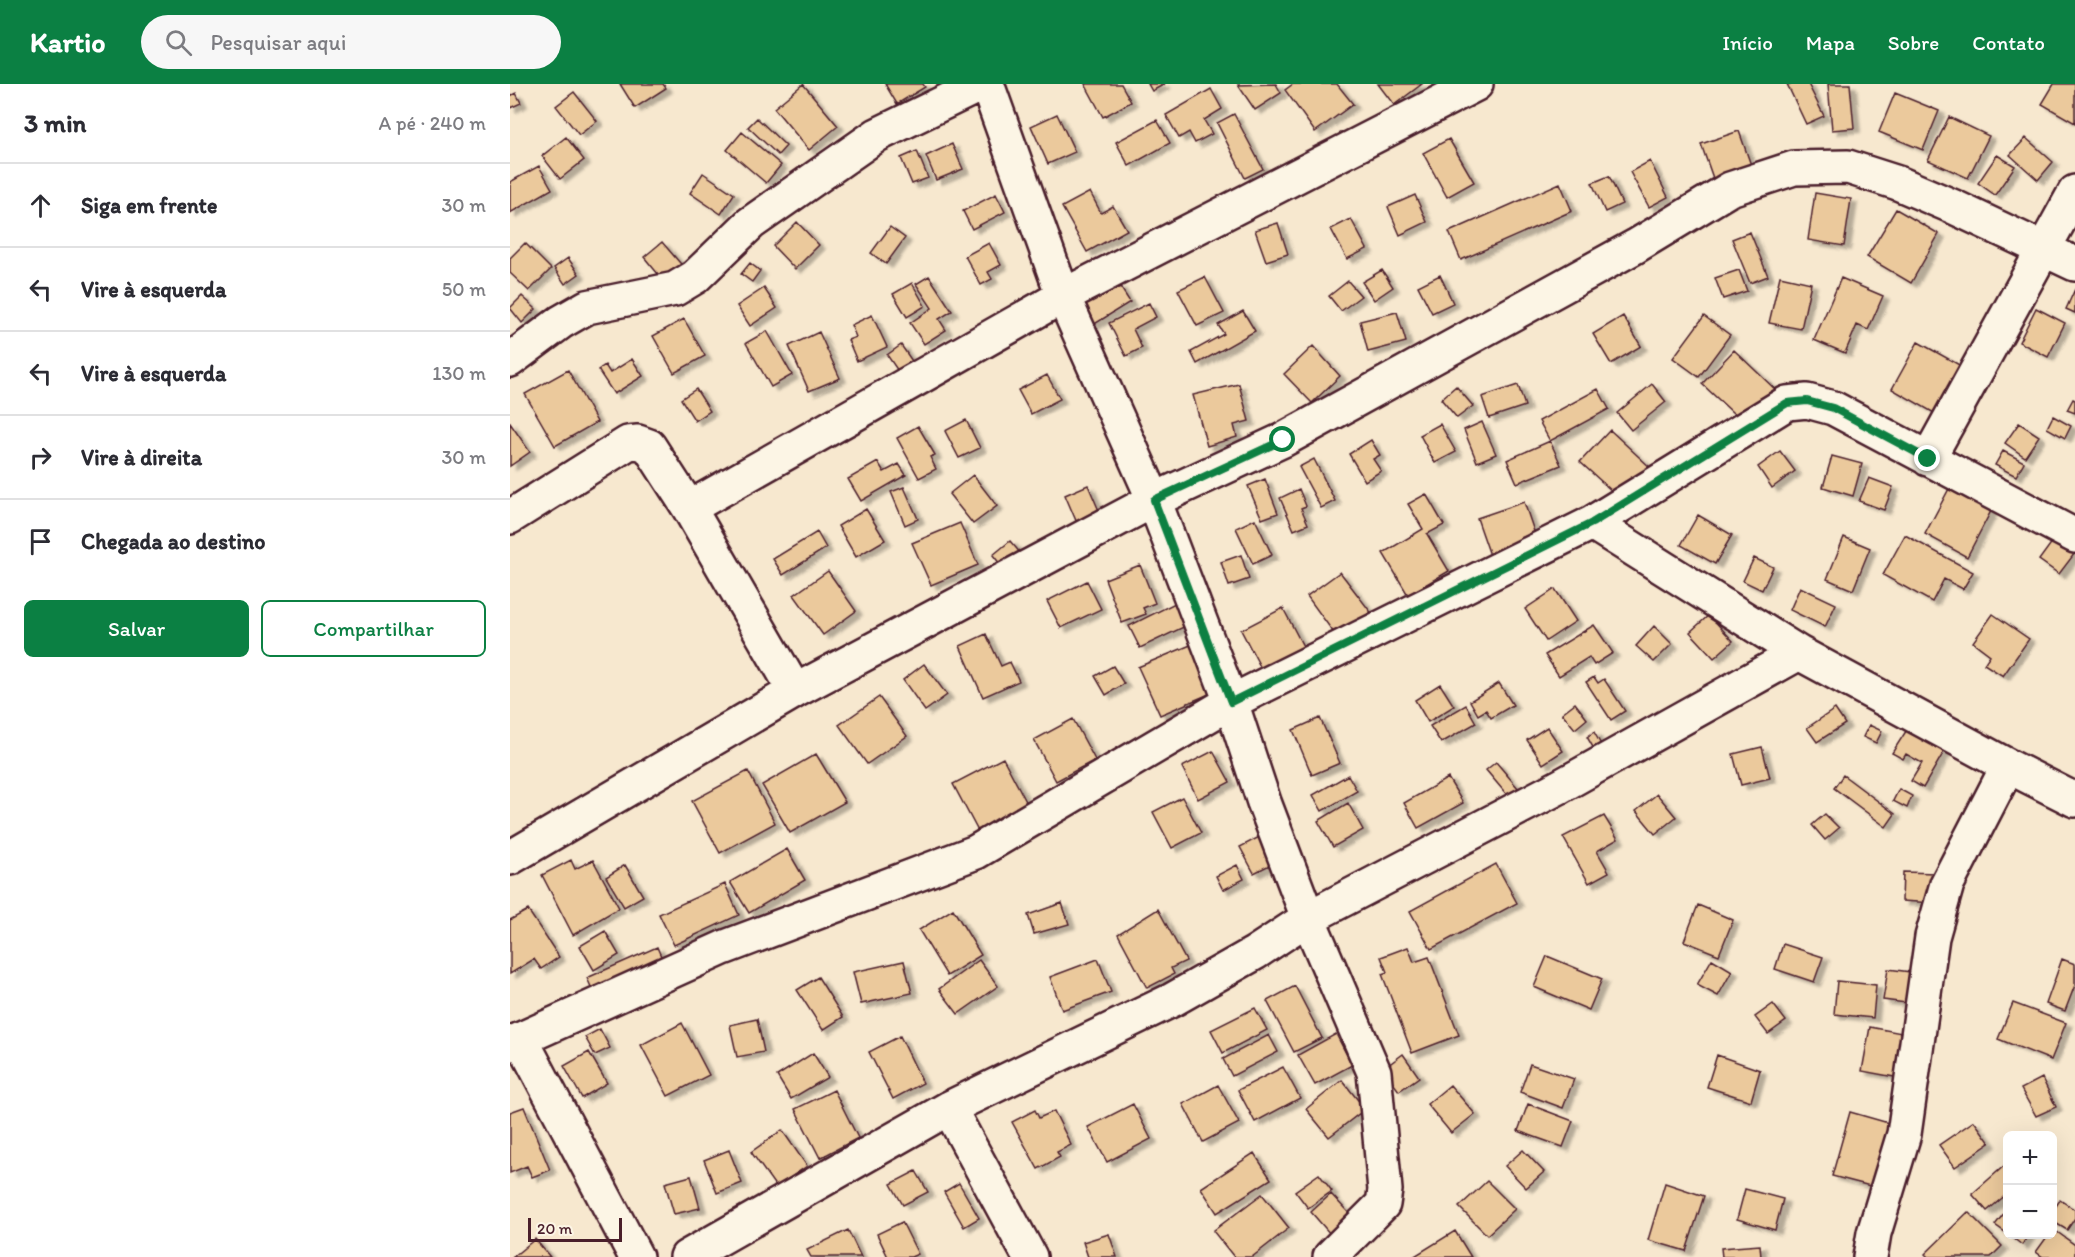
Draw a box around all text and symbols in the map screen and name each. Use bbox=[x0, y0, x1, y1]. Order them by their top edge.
search box bbox=[141, 15, 561, 69]
text: Kartio bbox=[30, 25, 105, 59]
icon: search bbox=[162, 26, 195, 59]
text: Pesquisar aqui bbox=[210, 29, 346, 56]
text: Início bbox=[1722, 30, 1773, 55]
text: Mapa bbox=[1806, 30, 1855, 55]
text: Sobre bbox=[1888, 30, 1939, 55]
text: Contato bbox=[1972, 30, 2045, 55]
text: 3 min bbox=[24, 107, 86, 139]
text: A pé · 240 m bbox=[379, 111, 486, 135]
icon: ahead bbox=[24, 189, 57, 222]
text: Siga em frente bbox=[81, 192, 217, 219]
text: 30 m bbox=[441, 193, 486, 217]
icon: left bbox=[24, 273, 57, 306]
text: Vire à esquerda bbox=[81, 276, 226, 303]
text: 50 m bbox=[442, 277, 486, 301]
icon: left bbox=[24, 357, 57, 390]
text: Vire à esquerda bbox=[81, 360, 226, 387]
text: 130 m bbox=[432, 361, 486, 385]
route start bbox=[1269, 426, 1295, 452]
icon: right bbox=[24, 441, 57, 474]
text: Vire à direita bbox=[81, 444, 202, 471]
text: 30 m bbox=[441, 445, 486, 469]
route end bbox=[1914, 445, 1940, 471]
icon: arrive bbox=[24, 525, 57, 558]
text: Chegada ao destino bbox=[81, 528, 265, 555]
button: Salvar bbox=[24, 600, 249, 657]
button: Compartilhar bbox=[261, 600, 486, 657]
map controls bbox=[2003, 1131, 2057, 1239]
button: + bbox=[2003, 1131, 2057, 1185]
button: − bbox=[2003, 1185, 2057, 1239]
scale bar bbox=[528, 1215, 622, 1242]
text: 20 m bbox=[537, 1219, 572, 1238]

